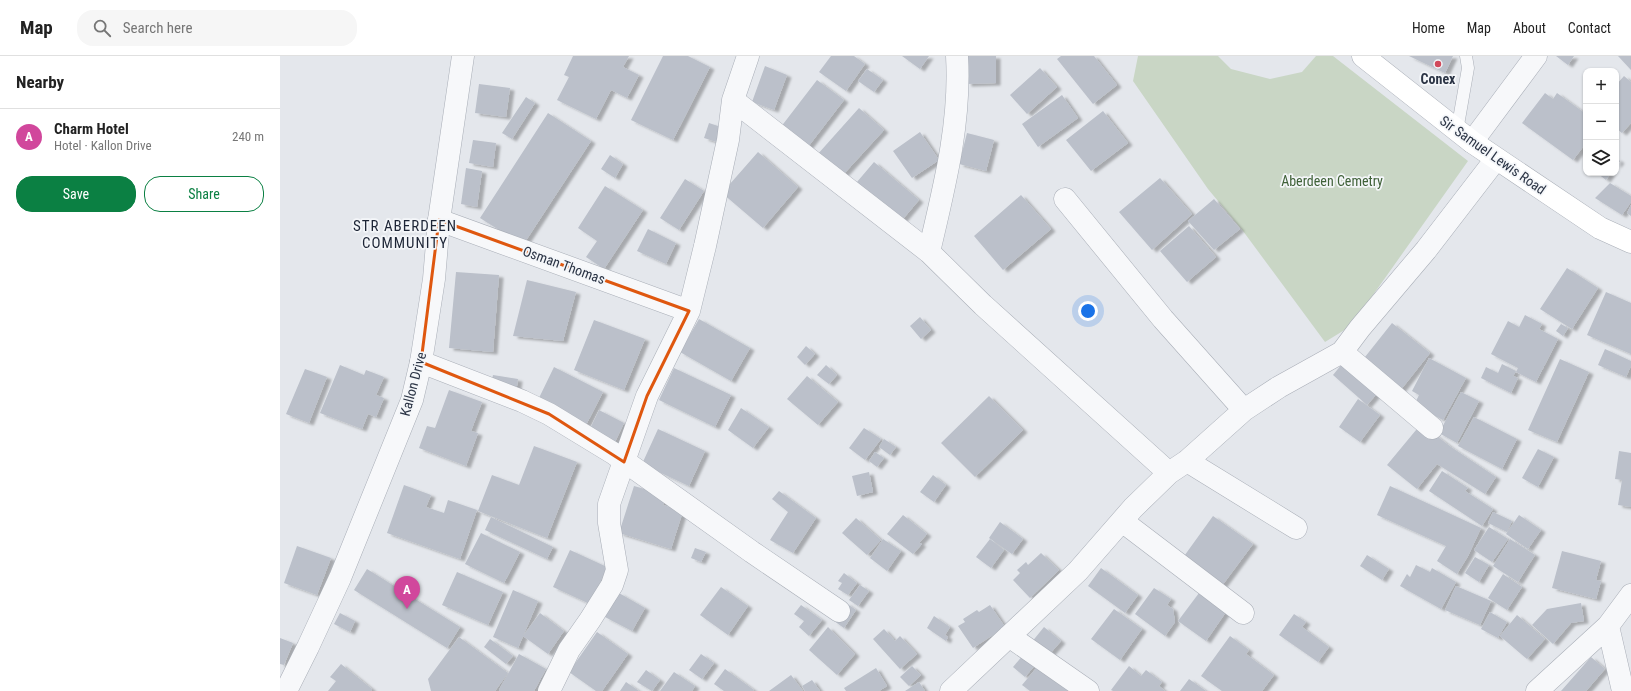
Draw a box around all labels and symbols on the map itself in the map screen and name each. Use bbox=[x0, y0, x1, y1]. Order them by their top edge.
marker: Conex bbox=[1433, 59, 1443, 69]
place label: Conex bbox=[1421, 71, 1456, 87]
street label: Sir Samuel Lewis Road bbox=[1437, 112, 1549, 198]
park label: Aberdeen Cemetry bbox=[1281, 173, 1383, 189]
district label: STR ABERDEEN COMMUNITY bbox=[353, 217, 457, 252]
street label: Osman Thomas bbox=[521, 243, 607, 287]
your location bbox=[1078, 301, 1098, 321]
street label: Kallon Drive bbox=[397, 350, 429, 418]
pin: A bbox=[394, 576, 420, 609]

